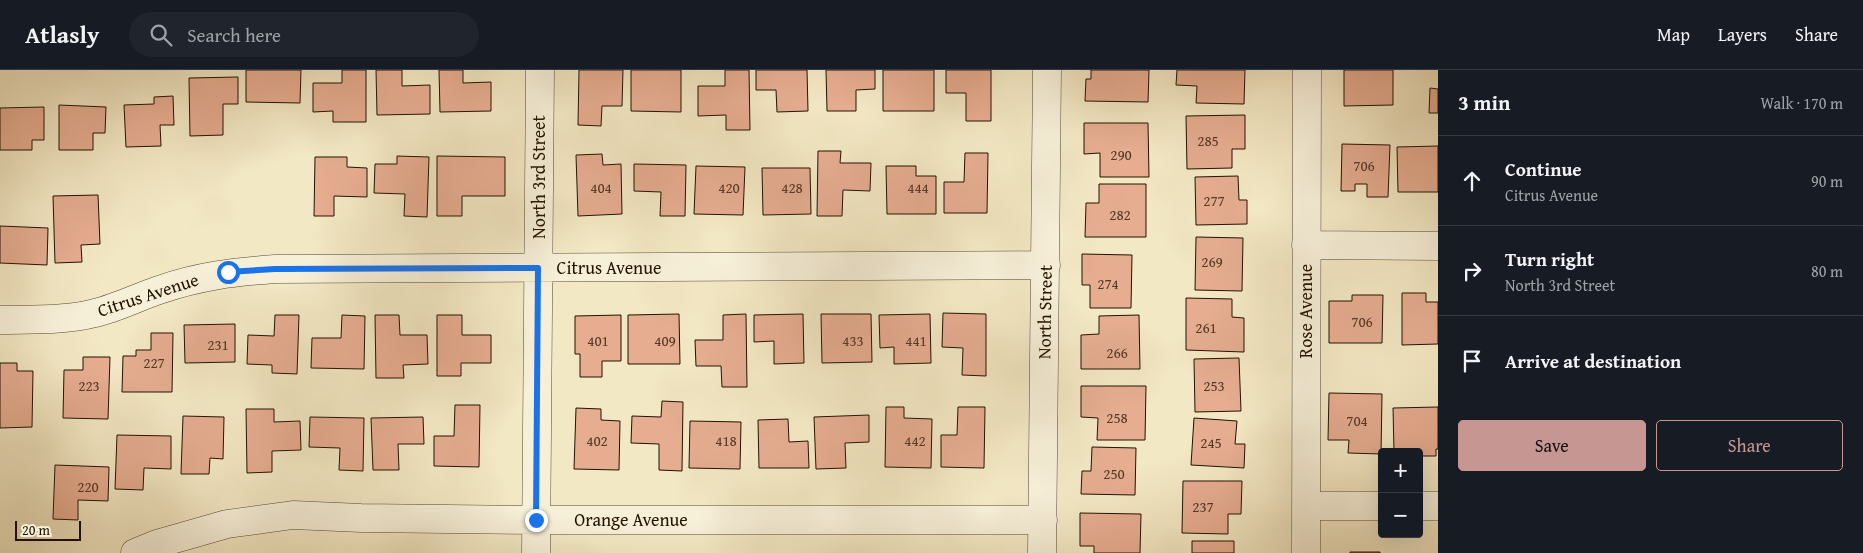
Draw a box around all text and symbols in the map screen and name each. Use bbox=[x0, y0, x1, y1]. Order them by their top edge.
search box bbox=[129, 12, 479, 57]
text: Atlasly bbox=[25, 17, 99, 52]
icon: search bbox=[147, 21, 175, 49]
text: Search here bbox=[187, 21, 281, 49]
text: Map bbox=[1657, 21, 1690, 48]
text: Layers bbox=[1718, 21, 1767, 48]
text: Share bbox=[1795, 21, 1838, 48]
text: 3 min bbox=[1458, 87, 1510, 118]
text: Walk · 170 m bbox=[1760, 91, 1843, 115]
street label: North 3rd Street bbox=[525, 114, 552, 239]
house number: 285 bbox=[1197, 130, 1219, 151]
house number: 290 bbox=[1110, 144, 1132, 165]
house number: 706 bbox=[1353, 155, 1375, 176]
text: Continue bbox=[1505, 155, 1582, 183]
icon: ahead bbox=[1458, 167, 1486, 195]
text: 90 m bbox=[1811, 169, 1843, 193]
house number: 404 bbox=[590, 177, 612, 198]
house number: 420 bbox=[718, 177, 740, 198]
house number: 428 bbox=[781, 177, 803, 198]
house number: 444 bbox=[907, 177, 929, 198]
text: Citrus Avenue bbox=[1505, 183, 1598, 207]
house number: 277 bbox=[1203, 190, 1225, 211]
house number: 282 bbox=[1109, 204, 1131, 225]
text: Turn right bbox=[1505, 245, 1594, 273]
house number: 269 bbox=[1201, 251, 1223, 272]
street label: Citrus Avenue bbox=[557, 254, 661, 281]
icon: right bbox=[1458, 257, 1486, 285]
text: 80 m bbox=[1811, 259, 1843, 283]
route start bbox=[217, 261, 240, 284]
street label: North Street bbox=[1030, 264, 1059, 359]
street label: Rose Avenue bbox=[1292, 264, 1319, 358]
street label: Citrus Avenue bbox=[94, 265, 202, 324]
house number: 274 bbox=[1097, 273, 1119, 294]
text: North 3rd Street bbox=[1505, 273, 1615, 297]
house number: 706 bbox=[1351, 311, 1373, 332]
house number: 261 bbox=[1195, 317, 1217, 338]
house number: 401 bbox=[587, 330, 609, 351]
house number: 409 bbox=[654, 330, 676, 351]
house number: 433 bbox=[842, 330, 864, 351]
house number: 441 bbox=[905, 330, 927, 351]
house number: 231 bbox=[207, 334, 229, 355]
house number: 266 bbox=[1106, 342, 1128, 363]
icon: arrive bbox=[1458, 347, 1486, 375]
text: Arrive at destination bbox=[1505, 347, 1681, 375]
house number: 227 bbox=[143, 352, 165, 373]
house number: 223 bbox=[78, 375, 100, 396]
house number: 253 bbox=[1203, 375, 1225, 396]
house number: 258 bbox=[1106, 407, 1128, 428]
house number: 704 bbox=[1346, 410, 1368, 431]
button: Save bbox=[1458, 420, 1646, 471]
button: Share bbox=[1656, 420, 1843, 471]
house number: 402 bbox=[586, 430, 608, 451]
house number: 418 bbox=[715, 430, 737, 451]
house number: 442 bbox=[904, 430, 926, 451]
house number: 245 bbox=[1200, 432, 1222, 453]
map controls bbox=[1378, 448, 1423, 538]
button: + bbox=[1378, 448, 1423, 493]
house number: 250 bbox=[1103, 463, 1125, 484]
house number: 220 bbox=[77, 476, 99, 497]
button: − bbox=[1378, 493, 1423, 538]
house number: 237 bbox=[1192, 496, 1214, 517]
street label: Orange Avenue bbox=[574, 506, 688, 533]
route end bbox=[525, 509, 548, 532]
scale bar bbox=[15, 518, 81, 541]
text: 20 m bbox=[22, 520, 50, 540]

